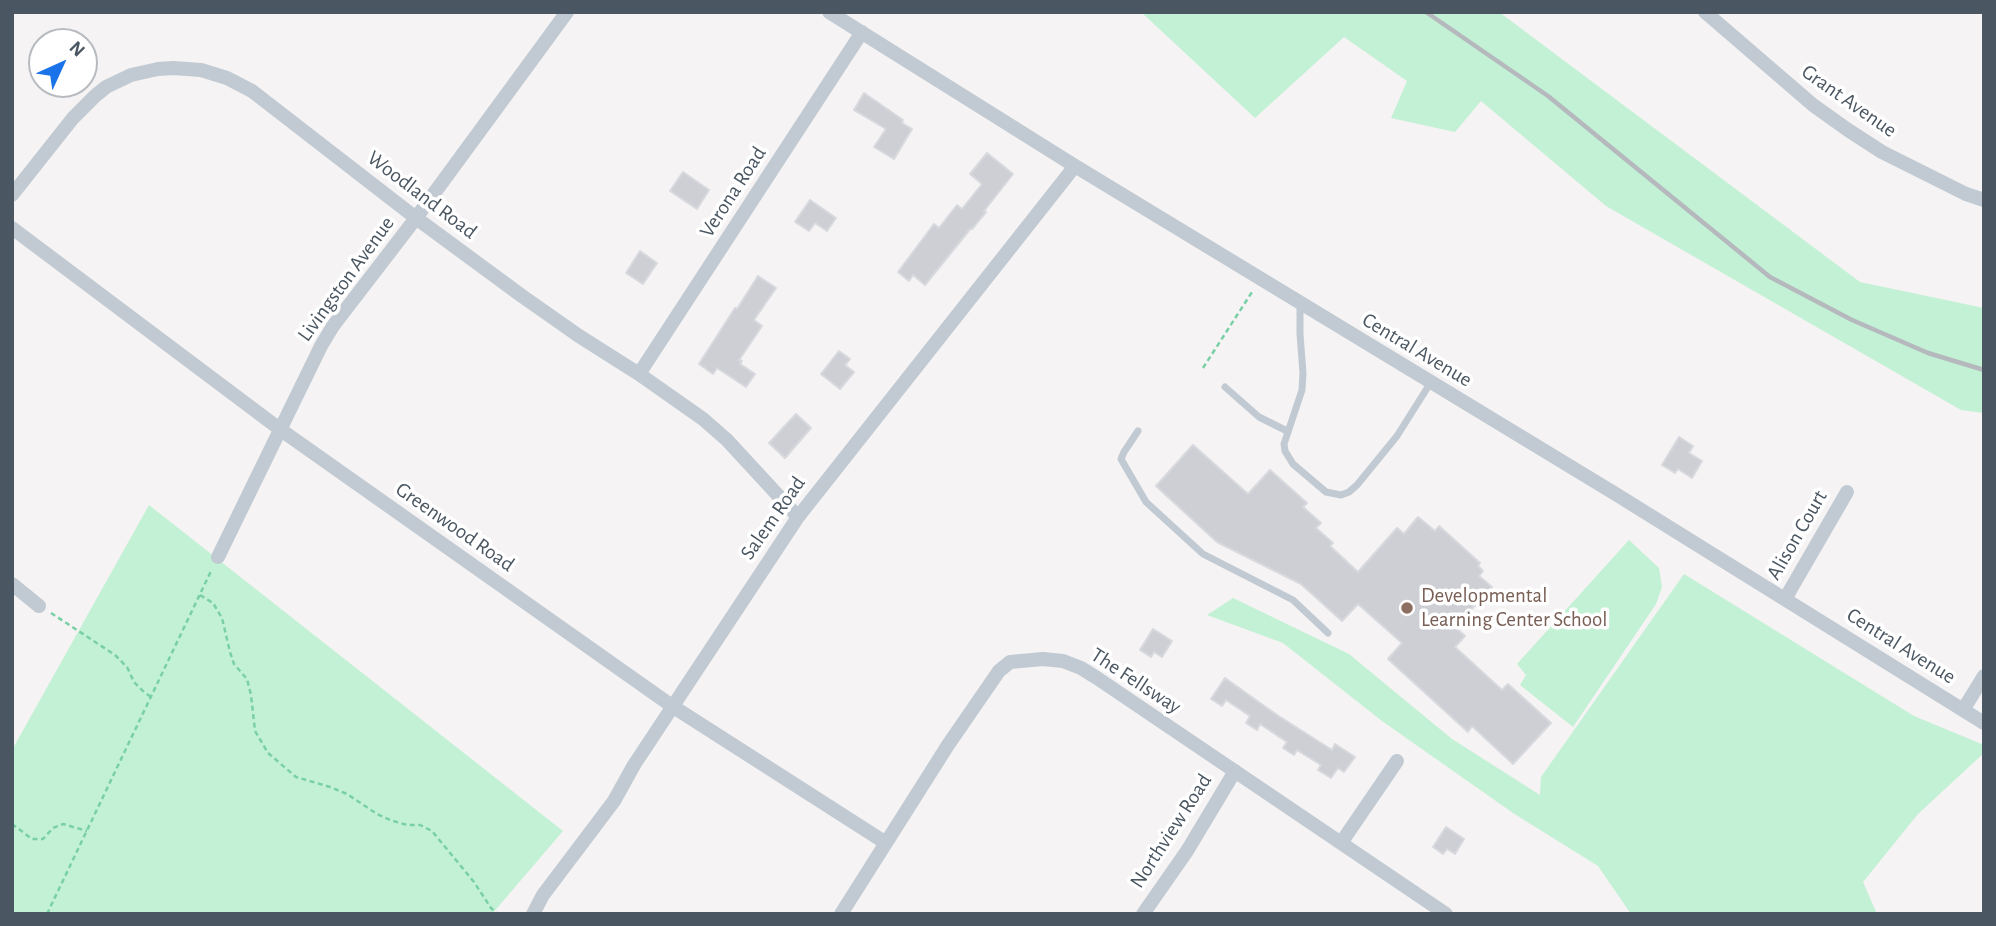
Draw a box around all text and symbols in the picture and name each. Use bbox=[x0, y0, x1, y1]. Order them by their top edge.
north arrow bbox=[28, 28, 98, 98]
text: N bbox=[65, 38, 88, 61]
street label: Grant Avenue bbox=[1797, 59, 1901, 143]
street label: Verona Road bbox=[694, 142, 772, 242]
street label: Woodland Road bbox=[362, 146, 482, 244]
street label: Livingston Avenue bbox=[292, 211, 400, 347]
street label: Central Avenue bbox=[1357, 307, 1477, 393]
street label: Salem Road bbox=[735, 471, 811, 565]
street label: Greenwood Road bbox=[391, 477, 519, 577]
street label: Alison Court bbox=[1761, 486, 1833, 584]
place label: Developmental Learning Center School bbox=[1421, 583, 1608, 633]
marker: Developmental Learning Center School bbox=[1399, 600, 1415, 616]
street label: Central Avenue bbox=[1842, 602, 1960, 690]
street label: The Fellsway bbox=[1086, 643, 1186, 719]
street label: Northview Road bbox=[1125, 769, 1217, 893]

